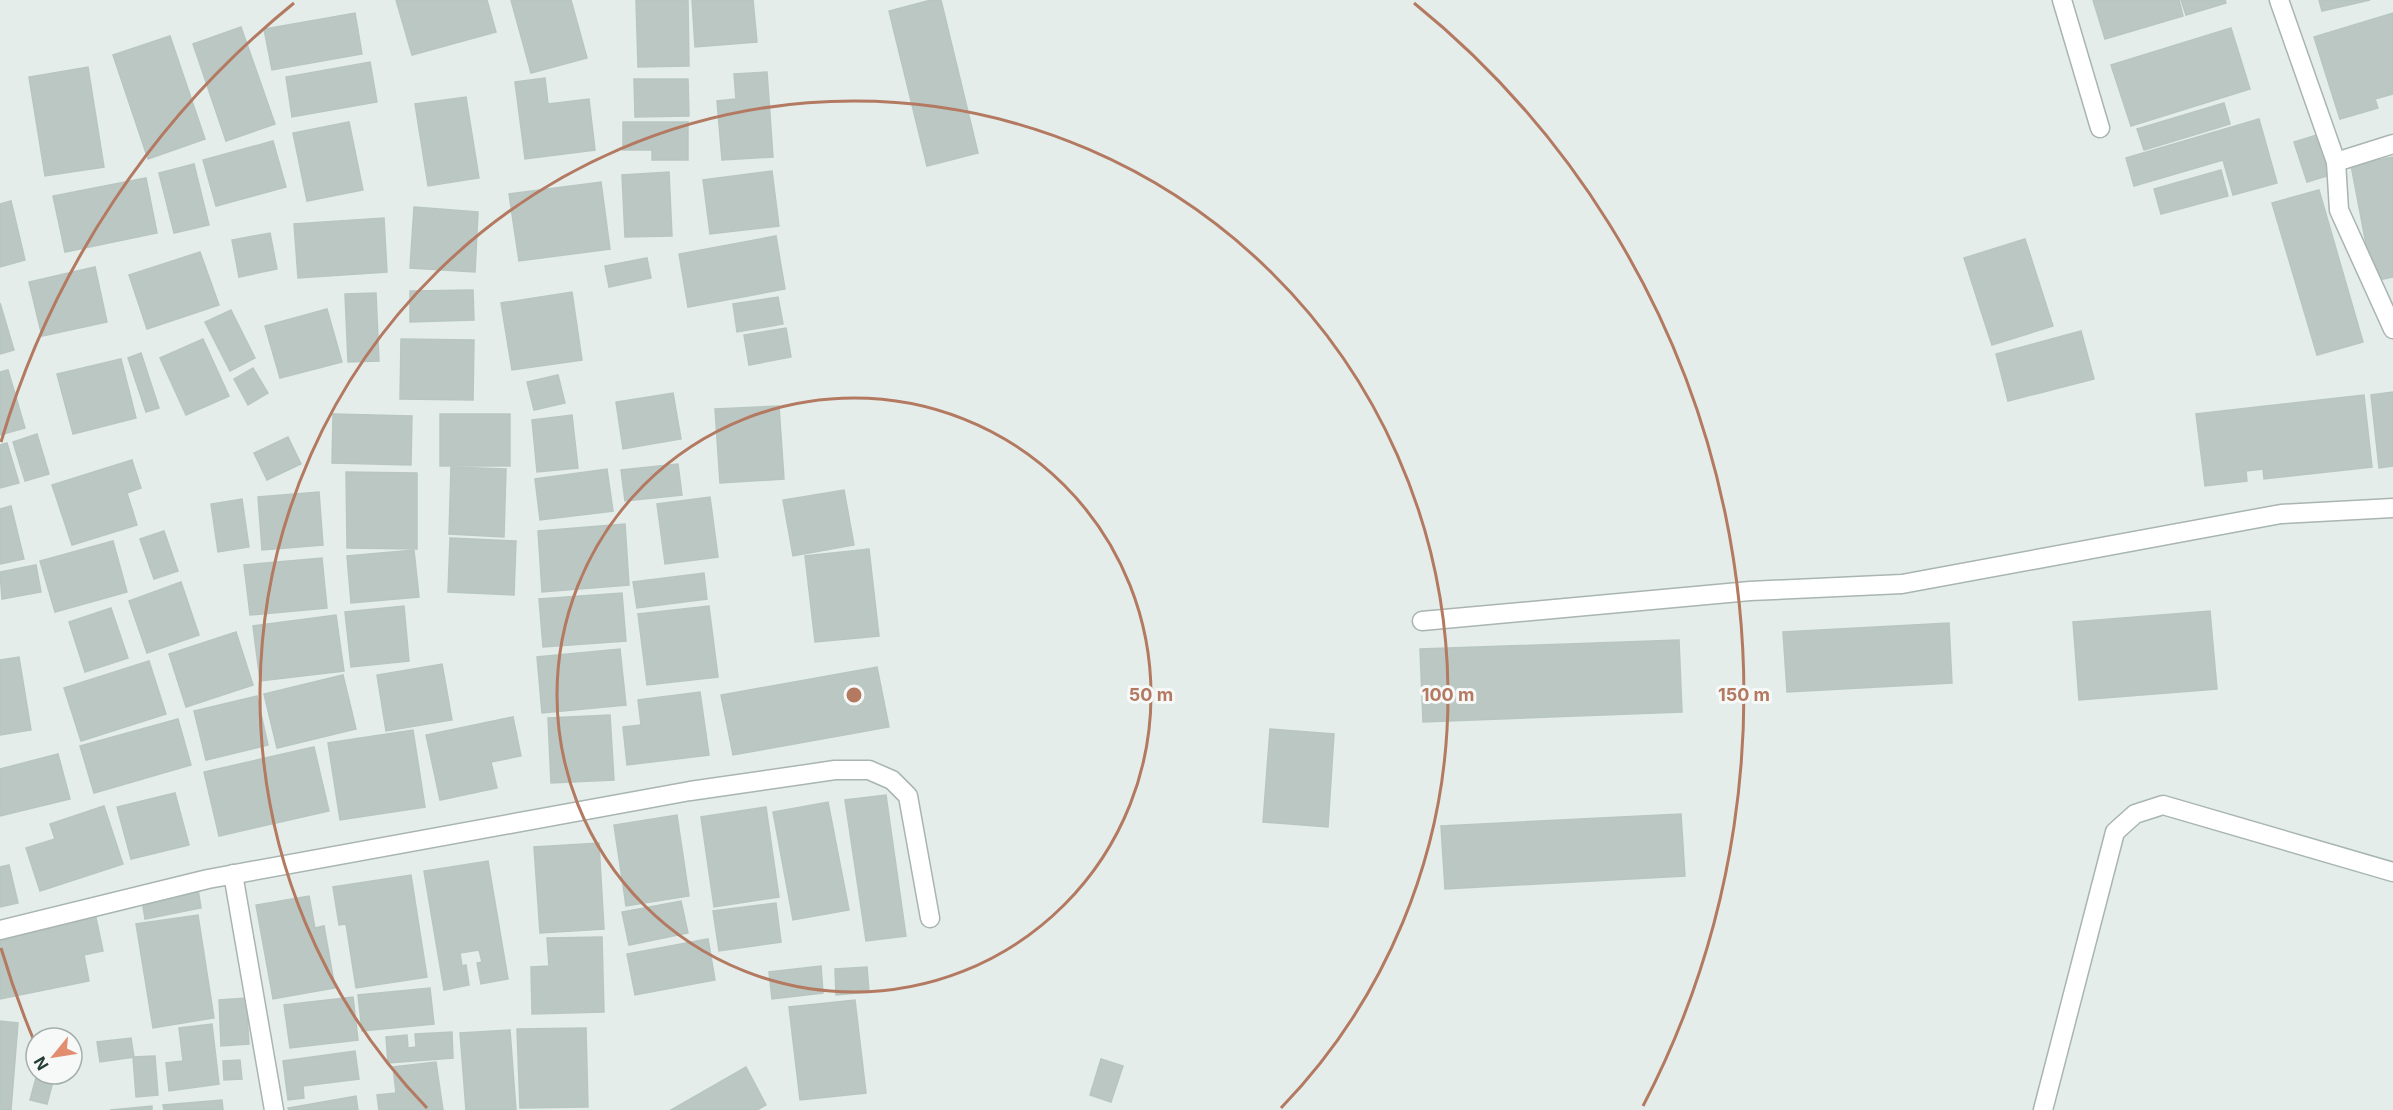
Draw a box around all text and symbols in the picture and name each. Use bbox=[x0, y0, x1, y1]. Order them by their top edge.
text: 50 m bbox=[1129, 684, 1173, 705]
text: 100 m bbox=[1422, 684, 1474, 705]
text: 150 m bbox=[1718, 684, 1770, 705]
centre of rings bbox=[844, 685, 864, 705]
north arrow bbox=[24, 1026, 84, 1086]
text: N bbox=[29, 1053, 53, 1074]

